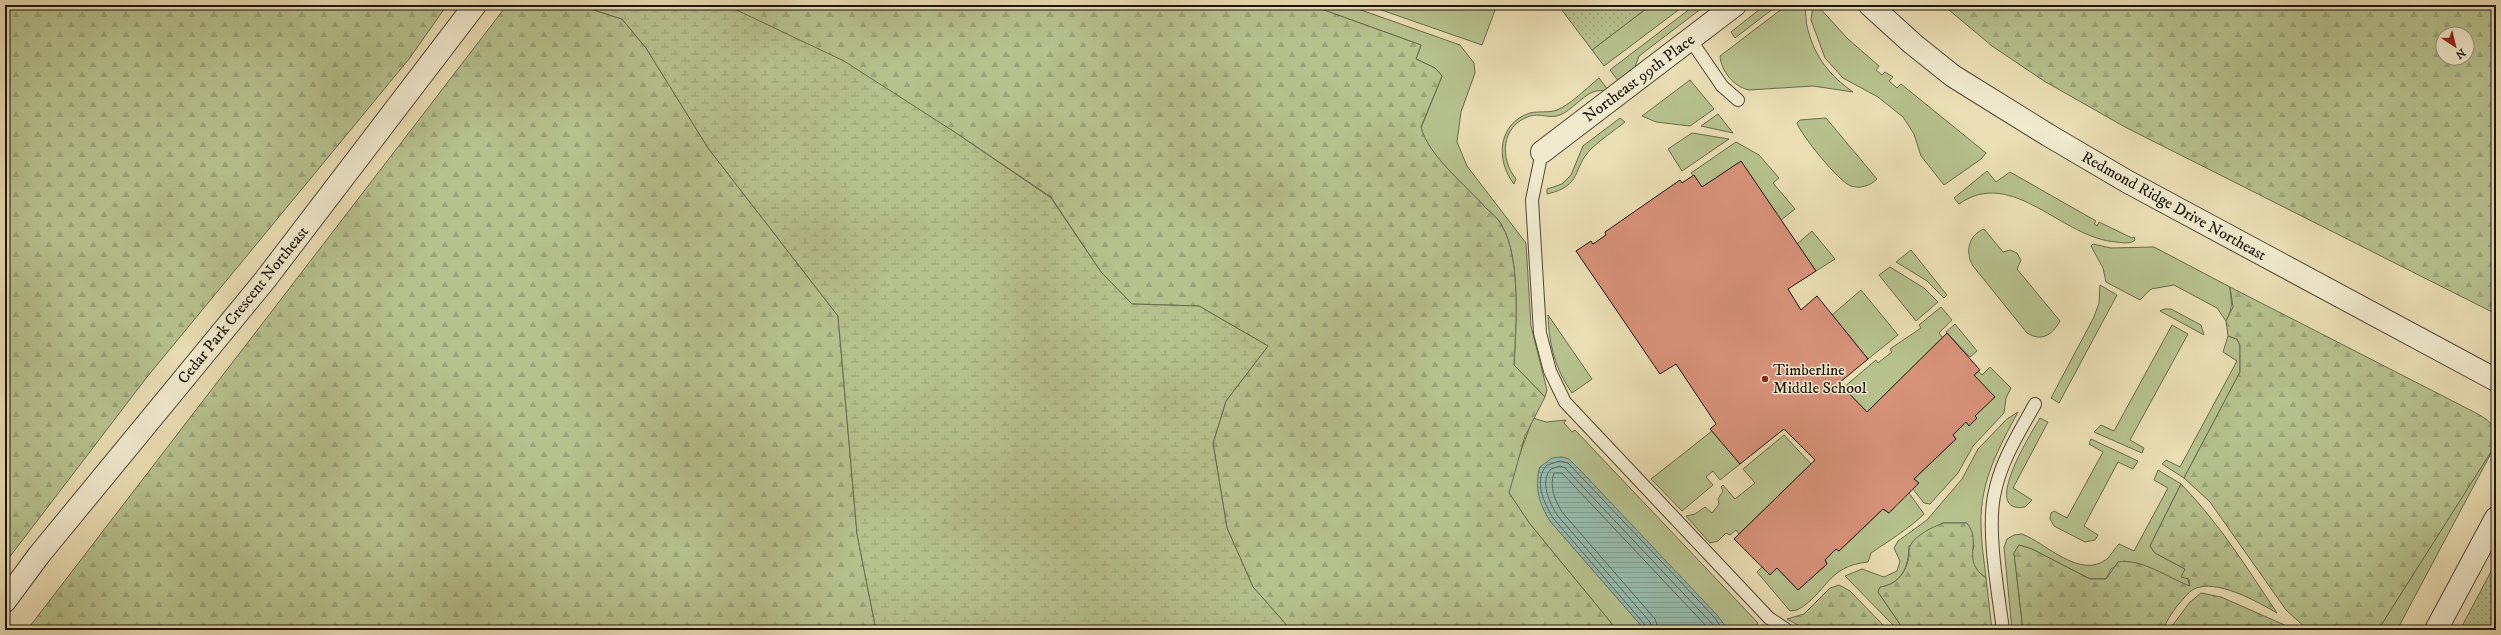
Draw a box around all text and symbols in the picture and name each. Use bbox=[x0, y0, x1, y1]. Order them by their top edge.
north arrow bbox=[2435, 26, 2475, 66]
street label: Northeast 99th Place bbox=[1579, 29, 1699, 126]
text: N bbox=[2452, 45, 2468, 62]
street label: Redmond Ridge Drive Northeast bbox=[2078, 147, 2270, 265]
street label: Cedar Park Crescent Northeast bbox=[173, 222, 313, 388]
place label: Timberline Middle School bbox=[1773, 360, 1867, 398]
marker: Timberline Middle School bbox=[1760, 374, 1770, 384]

